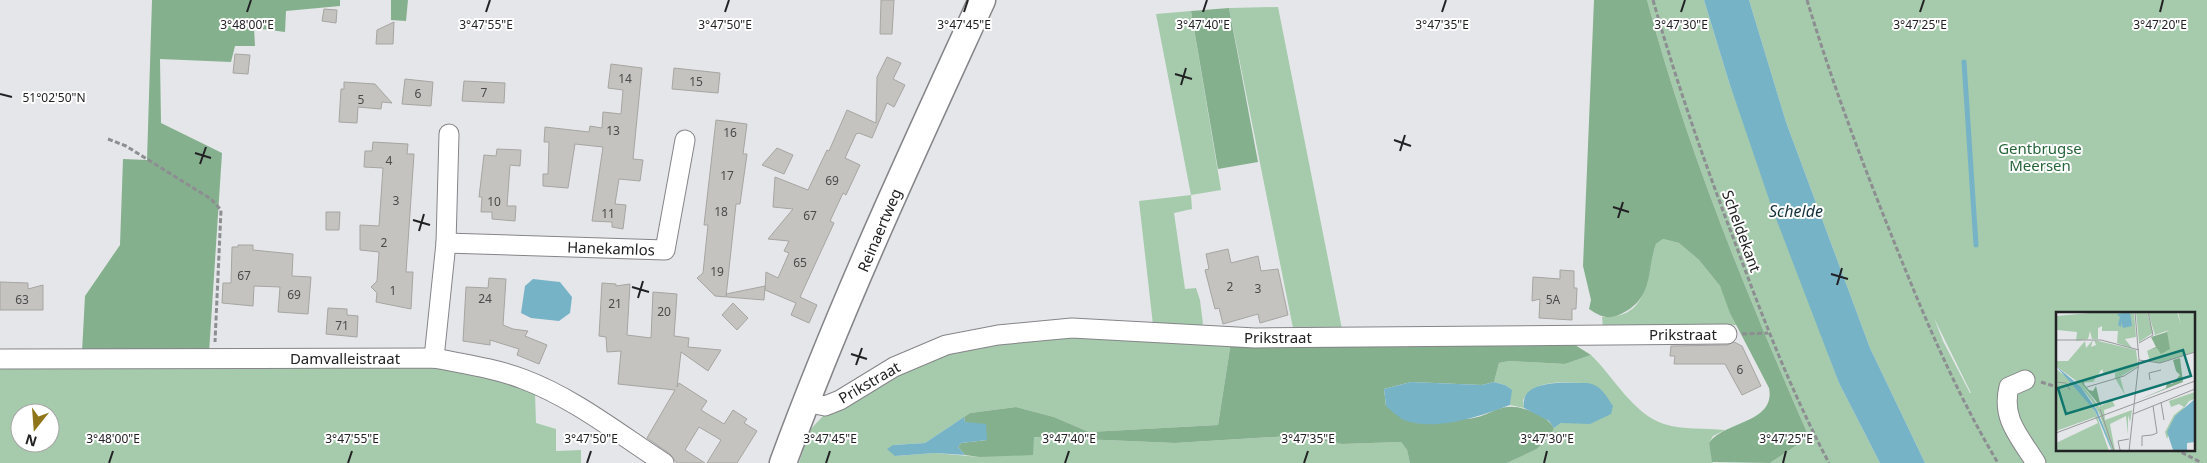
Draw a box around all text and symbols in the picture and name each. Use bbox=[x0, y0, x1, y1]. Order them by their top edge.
text: 3°48'00"E bbox=[220, 16, 274, 33]
text: 3°47'55"E bbox=[459, 16, 513, 33]
text: 3°47'50"E bbox=[698, 16, 752, 33]
text: 3°47'45"E bbox=[937, 16, 991, 33]
text: 3°47'40"E bbox=[1176, 16, 1230, 33]
text: 3°47'35"E bbox=[1415, 16, 1469, 33]
text: 3°47'30"E bbox=[1654, 16, 1708, 33]
text: 3°47'25"E bbox=[1893, 16, 1947, 33]
text: 3°47'20"E bbox=[2133, 16, 2187, 33]
house number: 14 bbox=[618, 70, 632, 87]
house number: 15 bbox=[689, 73, 703, 90]
house number: 7 bbox=[481, 84, 488, 101]
house number: 6 bbox=[415, 85, 422, 102]
text: 51°02'50"N bbox=[22, 89, 86, 106]
house number: 5 bbox=[358, 91, 365, 108]
house number: 13 bbox=[606, 122, 620, 139]
house number: 16 bbox=[723, 124, 737, 141]
park label: Gentbrugse Meersen bbox=[1998, 138, 2082, 175]
house number: 4 bbox=[386, 152, 393, 169]
house number: 17 bbox=[720, 167, 734, 184]
house number: 69 bbox=[825, 172, 839, 189]
street label: Reinaertweg bbox=[852, 185, 906, 275]
street label: Scheldekant bbox=[1718, 187, 1766, 275]
house number: 3 bbox=[393, 192, 400, 209]
house number: 10 bbox=[487, 193, 501, 210]
water label: Schelde bbox=[1769, 200, 1823, 222]
house number: 18 bbox=[714, 203, 728, 220]
house number: 11 bbox=[601, 205, 615, 222]
house number: 67 bbox=[803, 207, 817, 224]
house number: 2 bbox=[381, 234, 388, 251]
street label: Hanekamlos bbox=[567, 236, 655, 260]
house number: 65 bbox=[793, 254, 807, 271]
house number: 19 bbox=[710, 263, 724, 280]
house number: 67 bbox=[237, 267, 251, 284]
house number: 2 bbox=[1227, 278, 1234, 295]
house number: 3 bbox=[1255, 280, 1262, 297]
house number: 1 bbox=[390, 282, 396, 299]
house number: 69 bbox=[287, 286, 301, 303]
house number: 24 bbox=[478, 290, 492, 307]
house number: 63 bbox=[15, 291, 29, 308]
house number: 5A bbox=[1546, 291, 1561, 308]
house number: 21 bbox=[608, 295, 622, 312]
house number: 20 bbox=[657, 303, 671, 320]
inset map bbox=[2056, 312, 2194, 450]
house number: 71 bbox=[335, 317, 349, 334]
street label: Prikstraat bbox=[1649, 324, 1718, 344]
street label: Prikstraat bbox=[1244, 327, 1313, 347]
street label: Damvalleistraat bbox=[290, 348, 401, 368]
street label: Prikstraat bbox=[835, 356, 904, 408]
house number: 6 bbox=[1737, 361, 1744, 378]
north arrow bbox=[10, 403, 60, 453]
text: N bbox=[23, 430, 39, 452]
text: 3°48'00"E bbox=[86, 430, 140, 447]
text: 3°47'55"E bbox=[325, 430, 379, 447]
text: 3°47'50"E bbox=[564, 430, 618, 447]
text: 3°47'45"E bbox=[803, 430, 857, 447]
text: 3°47'40"E bbox=[1042, 430, 1096, 447]
text: 3°47'35"E bbox=[1281, 430, 1335, 447]
text: 3°47'30"E bbox=[1520, 430, 1574, 447]
text: 3°47'25"E bbox=[1759, 430, 1813, 447]

